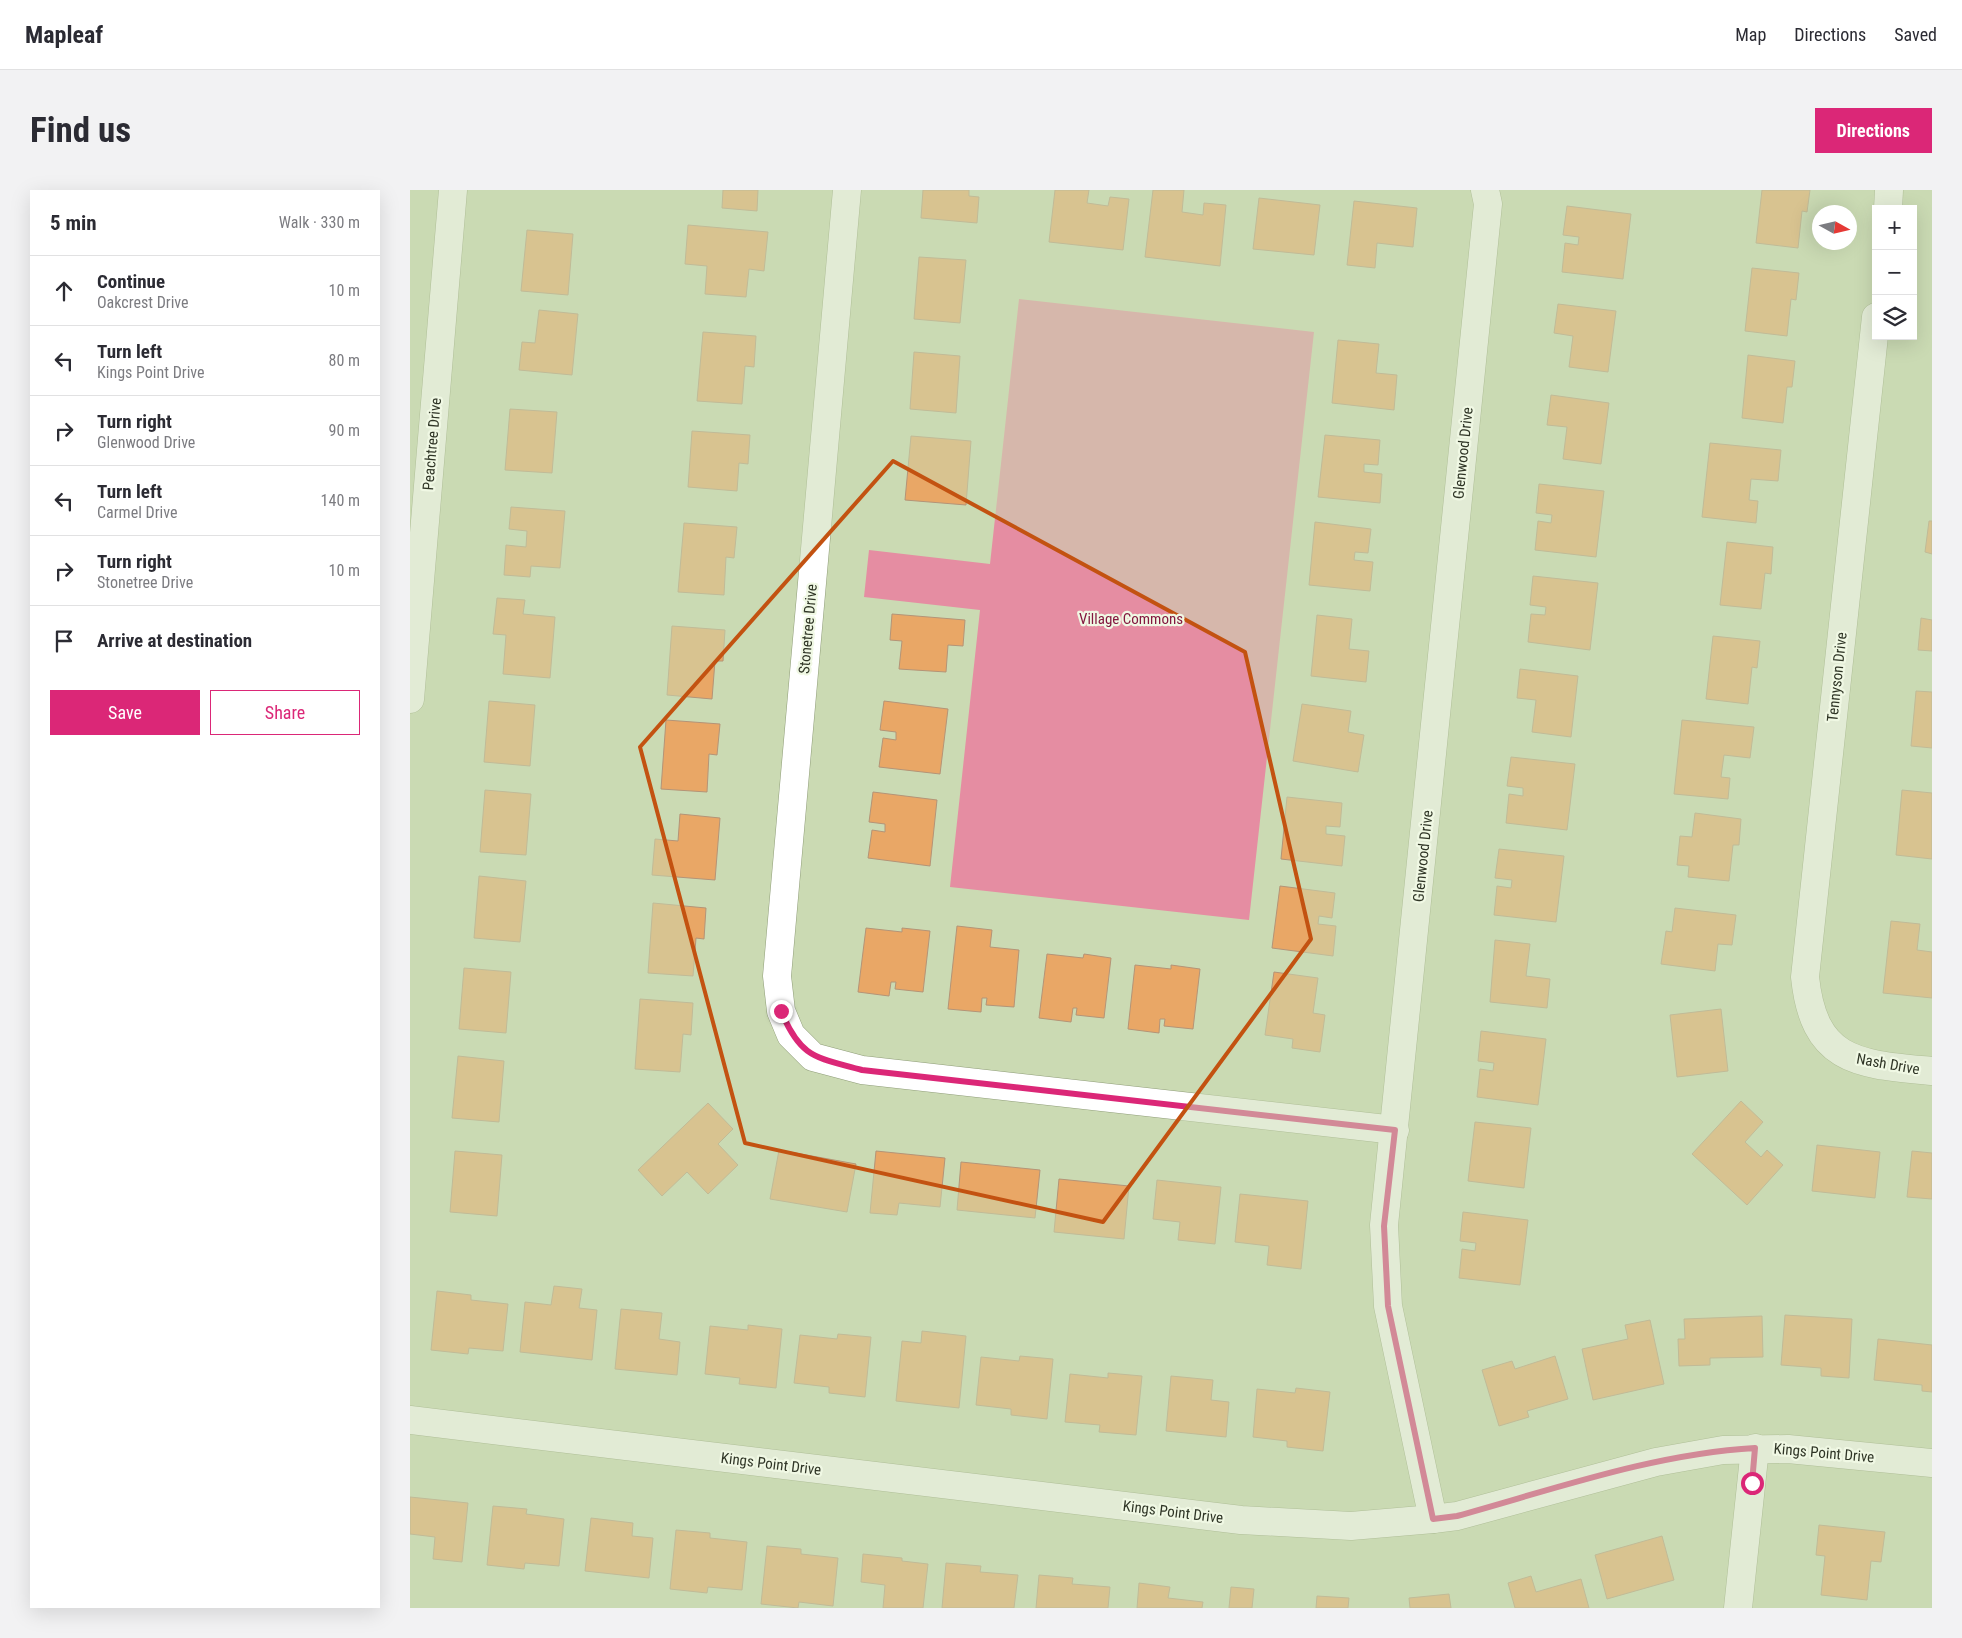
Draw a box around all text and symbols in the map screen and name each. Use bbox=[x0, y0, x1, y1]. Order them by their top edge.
text: Mapleaf bbox=[25, 21, 103, 49]
text: Map bbox=[1735, 24, 1766, 45]
text: Directions bbox=[1794, 24, 1866, 45]
text: Saved bbox=[1894, 24, 1937, 45]
button: Directions bbox=[1815, 108, 1932, 153]
text: Find us bbox=[30, 110, 131, 151]
north arrow bbox=[1812, 205, 1857, 250]
map controls bbox=[1872, 205, 1917, 340]
button: + bbox=[1872, 205, 1917, 250]
text: 5 min bbox=[50, 211, 97, 235]
text: Walk · 330 m bbox=[279, 213, 360, 232]
button: − bbox=[1872, 250, 1917, 295]
text: Continue bbox=[97, 270, 165, 293]
icon: ahead bbox=[50, 277, 78, 305]
text: 10 m bbox=[328, 281, 360, 300]
text: Oakcrest Drive bbox=[97, 293, 189, 312]
button: layers bbox=[1872, 295, 1917, 340]
text: Turn left bbox=[97, 340, 162, 363]
icon: left bbox=[50, 347, 78, 375]
text: 80 m bbox=[328, 351, 360, 370]
text: Kings Point Drive bbox=[97, 363, 205, 382]
street label: Peachtree Drive bbox=[419, 397, 445, 491]
street label: Glenwood Drive bbox=[1449, 406, 1477, 500]
text: Turn right bbox=[97, 410, 172, 433]
icon: right bbox=[50, 417, 78, 445]
text: 90 m bbox=[328, 421, 360, 440]
text: Glenwood Drive bbox=[97, 433, 195, 452]
text: Turn left bbox=[97, 480, 162, 503]
icon: left bbox=[50, 487, 78, 515]
text: 140 m bbox=[321, 491, 360, 510]
text: Carmel Drive bbox=[97, 503, 177, 522]
text: Turn right bbox=[97, 550, 172, 573]
icon: right bbox=[50, 557, 78, 585]
text: 10 m bbox=[328, 561, 360, 580]
text: Stonetree Drive bbox=[97, 573, 193, 592]
street label: Stonetree Drive bbox=[795, 583, 821, 675]
park label: Village Commons bbox=[1079, 610, 1183, 628]
icon: arrive bbox=[50, 627, 78, 655]
text: Arrive at destination bbox=[97, 629, 252, 652]
street label: Tennyson Drive bbox=[1823, 631, 1851, 723]
button: Save bbox=[50, 690, 200, 735]
button: Share bbox=[210, 690, 360, 735]
street label: Glenwood Drive bbox=[1409, 809, 1437, 903]
route end bbox=[770, 1000, 793, 1023]
street label: Nash Drive bbox=[1855, 1050, 1921, 1078]
street label: Kings Point Drive bbox=[1773, 1440, 1875, 1466]
street label: Kings Point Drive bbox=[720, 1449, 822, 1479]
route start bbox=[1741, 1472, 1764, 1495]
street label: Kings Point Drive bbox=[1122, 1497, 1224, 1527]

